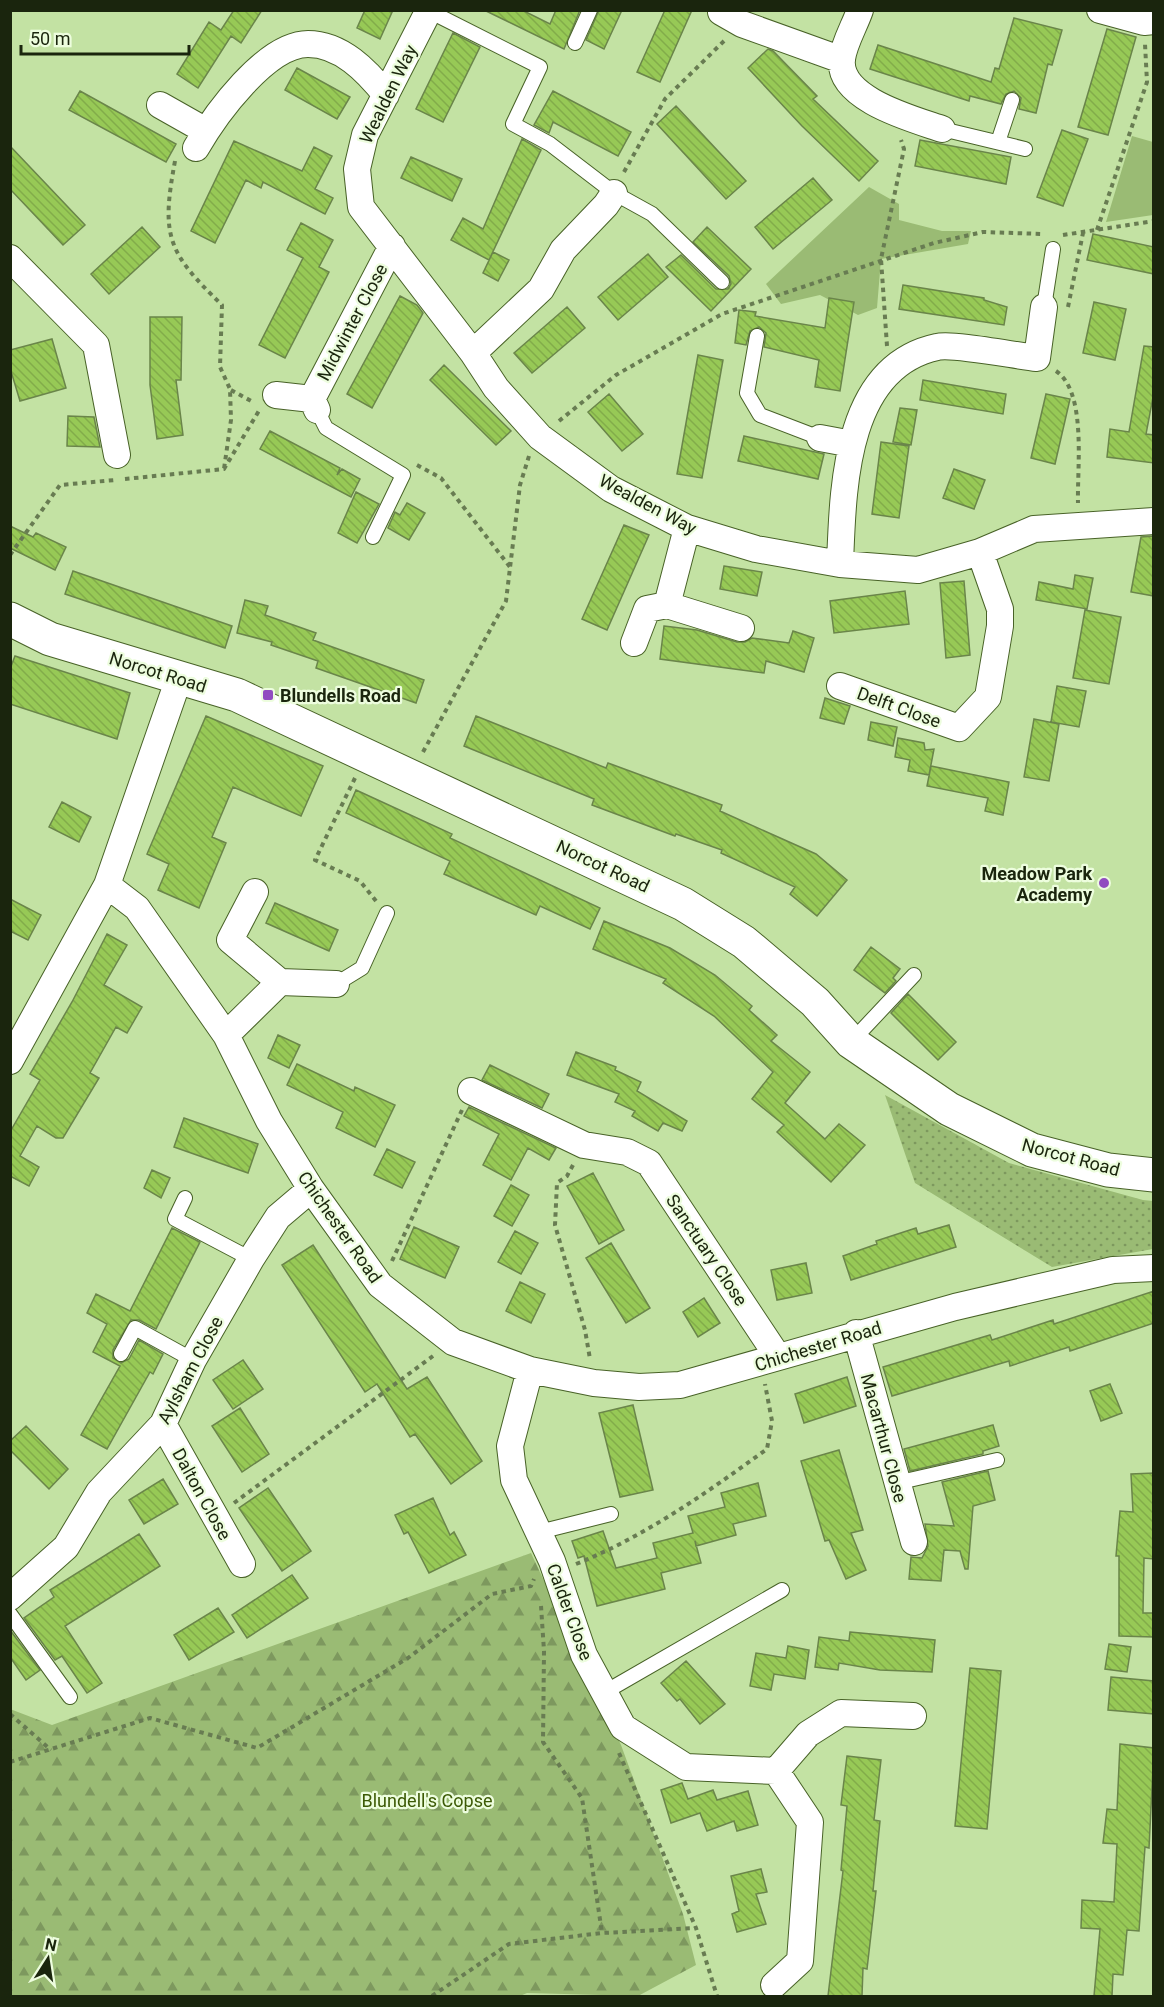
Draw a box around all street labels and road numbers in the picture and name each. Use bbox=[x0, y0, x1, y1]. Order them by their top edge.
street label: Wealden Way bbox=[355, 41, 421, 147]
street label: Midwinter Close bbox=[312, 260, 392, 384]
street label: Wealden Way bbox=[596, 470, 701, 539]
street label: Norcot Road bbox=[107, 647, 209, 697]
street label: Delft Close bbox=[854, 682, 944, 732]
street label: Norcot Road bbox=[553, 835, 653, 897]
street label: Norcot Road bbox=[1020, 1134, 1122, 1180]
street label: Chichester Road bbox=[294, 1167, 386, 1287]
street label: Sanctuary Close bbox=[662, 1190, 752, 1310]
street label: Aylsham Close bbox=[153, 1313, 227, 1427]
street label: Chichester Road bbox=[752, 1317, 884, 1375]
street label: Macarthur Close bbox=[857, 1371, 911, 1505]
street label: Dalton Close bbox=[168, 1444, 236, 1544]
street label: Calder Close bbox=[543, 1561, 597, 1663]

